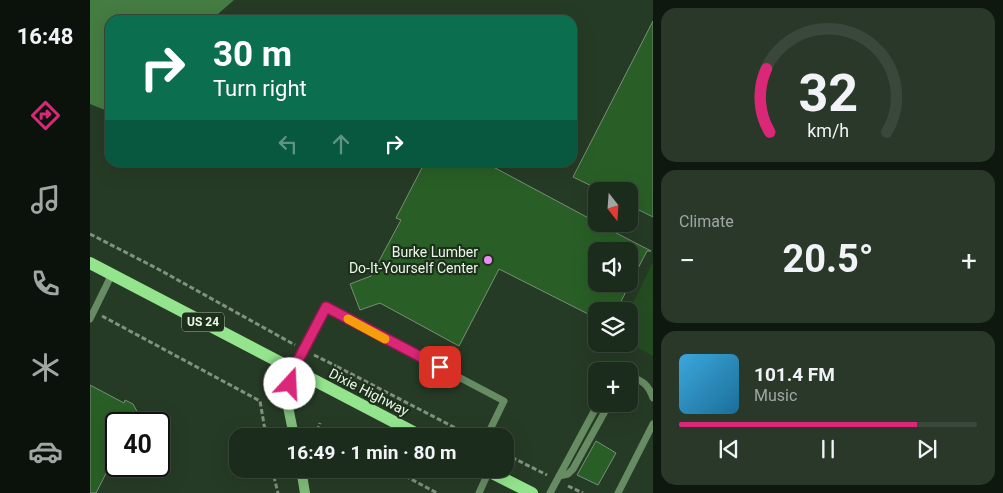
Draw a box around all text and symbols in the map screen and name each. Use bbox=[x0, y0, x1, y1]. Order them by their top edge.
text: 16:48 bbox=[17, 24, 73, 49]
text: 30 m bbox=[213, 34, 292, 75]
icon: right bbox=[130, 35, 195, 100]
text: 32 bbox=[798, 63, 858, 124]
text: Turn right bbox=[213, 76, 307, 101]
icon: directions bbox=[28, 98, 63, 133]
text: km/h bbox=[807, 120, 849, 141]
icon: left bbox=[274, 130, 302, 158]
icon: ahead bbox=[327, 130, 355, 158]
icon: right bbox=[380, 130, 408, 158]
icon: music bbox=[28, 182, 63, 217]
north arrow bbox=[588, 182, 638, 232]
map controls bbox=[588, 182, 638, 412]
text: Climate bbox=[679, 212, 734, 231]
text: 20.5° bbox=[782, 237, 874, 281]
button: sound bbox=[588, 242, 638, 292]
place label: Burke Lumber Do-It-Yourself Center bbox=[349, 244, 478, 276]
text: − bbox=[679, 244, 695, 277]
text: + bbox=[961, 244, 977, 277]
marker: Burke Lumber Do-It-Yourself Center bbox=[482, 254, 494, 266]
icon: phone bbox=[28, 266, 63, 301]
button: layers bbox=[588, 302, 638, 352]
road number: US 24 bbox=[182, 313, 224, 332]
pin bbox=[419, 346, 461, 388]
icon: climate bbox=[28, 350, 63, 385]
icon: arrive bbox=[426, 353, 454, 381]
position arrow bbox=[263, 357, 315, 409]
button: + bbox=[588, 362, 638, 412]
text: 101.4 FM bbox=[754, 363, 835, 386]
street label: Dixie Highway bbox=[326, 365, 412, 419]
text: Music bbox=[754, 386, 797, 405]
speed limit sign: 40 bbox=[105, 412, 170, 477]
icon: car bbox=[28, 434, 63, 469]
icon: previous bbox=[715, 435, 743, 463]
icon: pause bbox=[814, 435, 842, 463]
icon: next bbox=[913, 435, 941, 463]
text: 16:49 · 1 min · 80 m bbox=[286, 441, 457, 464]

